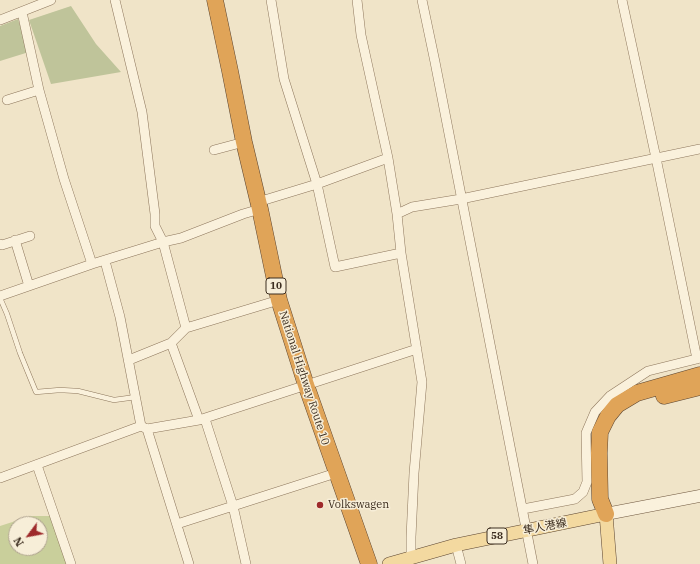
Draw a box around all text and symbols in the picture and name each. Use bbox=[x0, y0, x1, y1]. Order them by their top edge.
road number: 10 bbox=[266, 278, 286, 294]
street label: National Highway Route 10 bbox=[276, 309, 332, 447]
place label: Volkswagen bbox=[328, 498, 389, 512]
marker: Volkswagen bbox=[315, 500, 325, 510]
north arrow bbox=[8, 516, 48, 556]
street label: 隼人港線 bbox=[522, 516, 568, 538]
road number: 58 bbox=[487, 528, 507, 544]
text: N bbox=[10, 534, 27, 549]

